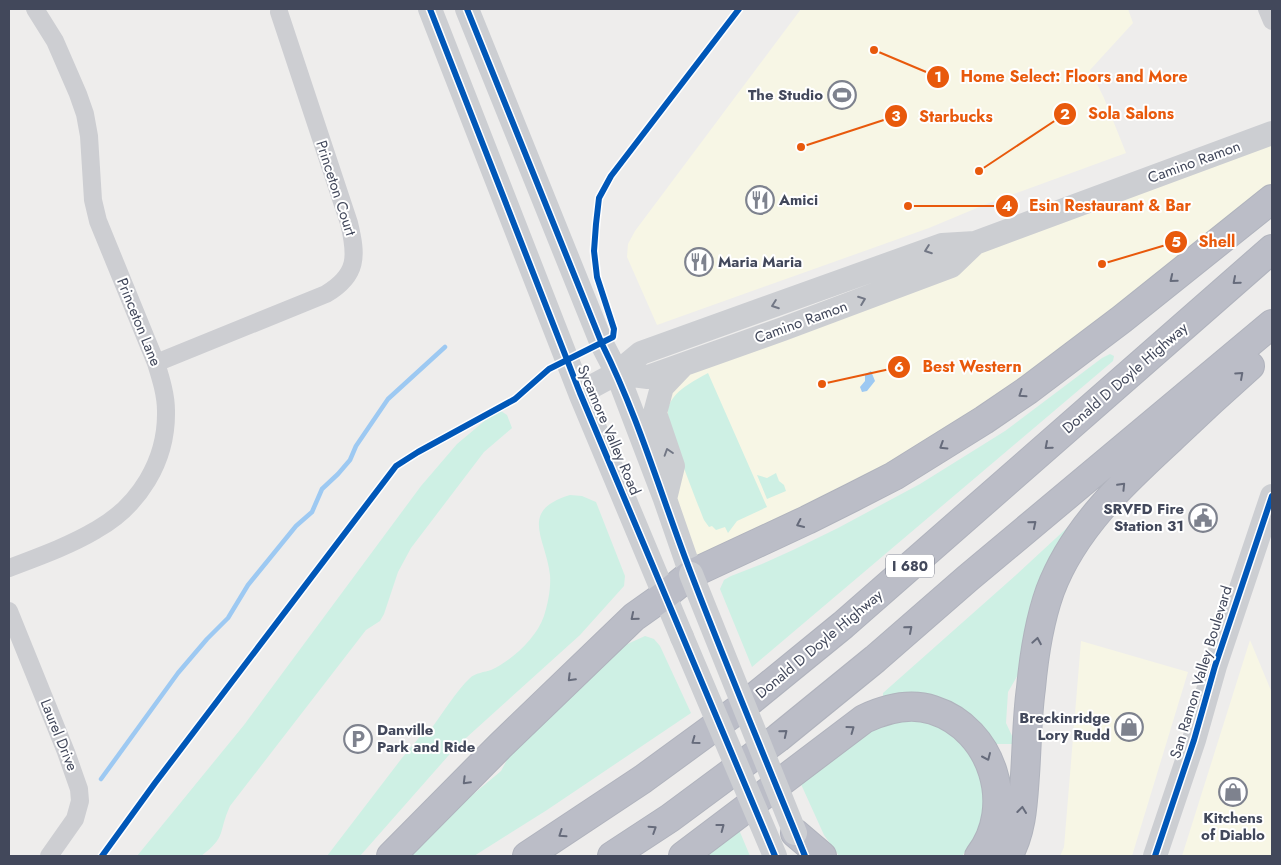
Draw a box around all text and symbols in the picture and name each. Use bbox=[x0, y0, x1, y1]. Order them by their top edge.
callout: Home Select: Floors and More bbox=[925, 61, 1197, 92]
text: Home Select: Floors and More bbox=[960, 65, 1188, 88]
text: 1 bbox=[934, 66, 942, 88]
sports icon: The Studio bbox=[827, 80, 857, 110]
place label: The Studio bbox=[748, 84, 823, 106]
callout: Sola Salons bbox=[1053, 98, 1184, 129]
callout: Starbucks bbox=[884, 100, 1003, 131]
text: Sola Salons bbox=[1088, 102, 1174, 125]
text: 2 bbox=[1060, 103, 1070, 125]
text: 3 bbox=[891, 105, 901, 127]
text: Starbucks bbox=[919, 105, 993, 128]
street label: Camino Ramon bbox=[1145, 135, 1243, 189]
street label: Princeton Court bbox=[310, 138, 362, 239]
restaurant icon: Amici bbox=[745, 185, 775, 215]
place label: Amici bbox=[778, 189, 818, 211]
callout: Esin Restaurant & Bar bbox=[994, 190, 1202, 221]
text: Esin Restaurant & Bar bbox=[1029, 194, 1191, 217]
text: 4 bbox=[1002, 195, 1012, 217]
callout: Shell bbox=[1163, 226, 1245, 257]
text: Shell bbox=[1199, 230, 1235, 253]
text: 5 bbox=[1171, 231, 1181, 253]
one-way arrow bbox=[924, 244, 932, 254]
restaurant icon: Maria Maria bbox=[684, 247, 714, 277]
place label: Maria Maria bbox=[718, 251, 802, 273]
one-way arrow bbox=[1170, 273, 1179, 281]
street label: Princeton Lane bbox=[111, 275, 167, 370]
one-way arrow bbox=[1232, 275, 1241, 284]
street label: Camino Ramon bbox=[752, 295, 850, 349]
one-way arrow bbox=[857, 296, 865, 306]
one-way arrow bbox=[771, 299, 779, 309]
street label: Donald D Doyle Highway bbox=[1057, 317, 1193, 439]
callout: Best Western bbox=[887, 351, 1031, 382]
text: Best Western bbox=[922, 355, 1022, 378]
text: 6 bbox=[894, 356, 904, 378]
street label: Sycamore Valley Road bbox=[572, 361, 646, 499]
one-way arrow bbox=[1235, 371, 1244, 380]
one-way arrow bbox=[1018, 388, 1028, 397]
one-way arrow bbox=[939, 439, 948, 449]
one-way arrow bbox=[1044, 440, 1053, 449]
one-way arrow bbox=[664, 448, 674, 457]
one-way arrow bbox=[1116, 483, 1125, 492]
place label: SRVFD Fire Station 31 bbox=[1103, 498, 1184, 537]
public building icon: SRVFD Fire Station 31 bbox=[1188, 503, 1218, 533]
one-way arrow bbox=[796, 517, 805, 528]
one-way arrow bbox=[1027, 522, 1036, 530]
road number: I 680 bbox=[886, 554, 934, 578]
street label: San Ramon Valley Boulevard bbox=[1164, 583, 1238, 761]
street label: Donald D Doyle Highway bbox=[751, 584, 888, 704]
one-way arrow bbox=[631, 612, 640, 620]
one-way arrow bbox=[903, 627, 912, 635]
one-way arrow bbox=[1032, 637, 1042, 645]
one-way arrow bbox=[568, 672, 577, 681]
street label: Laurel Drive bbox=[35, 696, 83, 775]
place label: Breckinridge Lory Rudd bbox=[1019, 707, 1110, 746]
shop icon: Breckinridge Lory Rudd bbox=[1114, 712, 1144, 742]
place label: Danville Park and Ride bbox=[377, 719, 476, 758]
parking icon: Danville Park and Ride bbox=[343, 724, 373, 754]
one-way arrow bbox=[845, 726, 854, 734]
one-way arrow bbox=[778, 730, 787, 738]
one-way arrow bbox=[691, 735, 701, 744]
one-way arrow bbox=[981, 752, 992, 761]
one-way arrow bbox=[463, 775, 472, 784]
shop icon: Kitchens of Diablo bbox=[1218, 777, 1248, 807]
one-way arrow bbox=[1016, 805, 1027, 813]
place label: Kitchens of Diablo bbox=[1201, 807, 1265, 846]
one-way arrow bbox=[715, 824, 725, 833]
one-way arrow bbox=[648, 826, 657, 836]
one-way arrow bbox=[558, 828, 567, 837]

